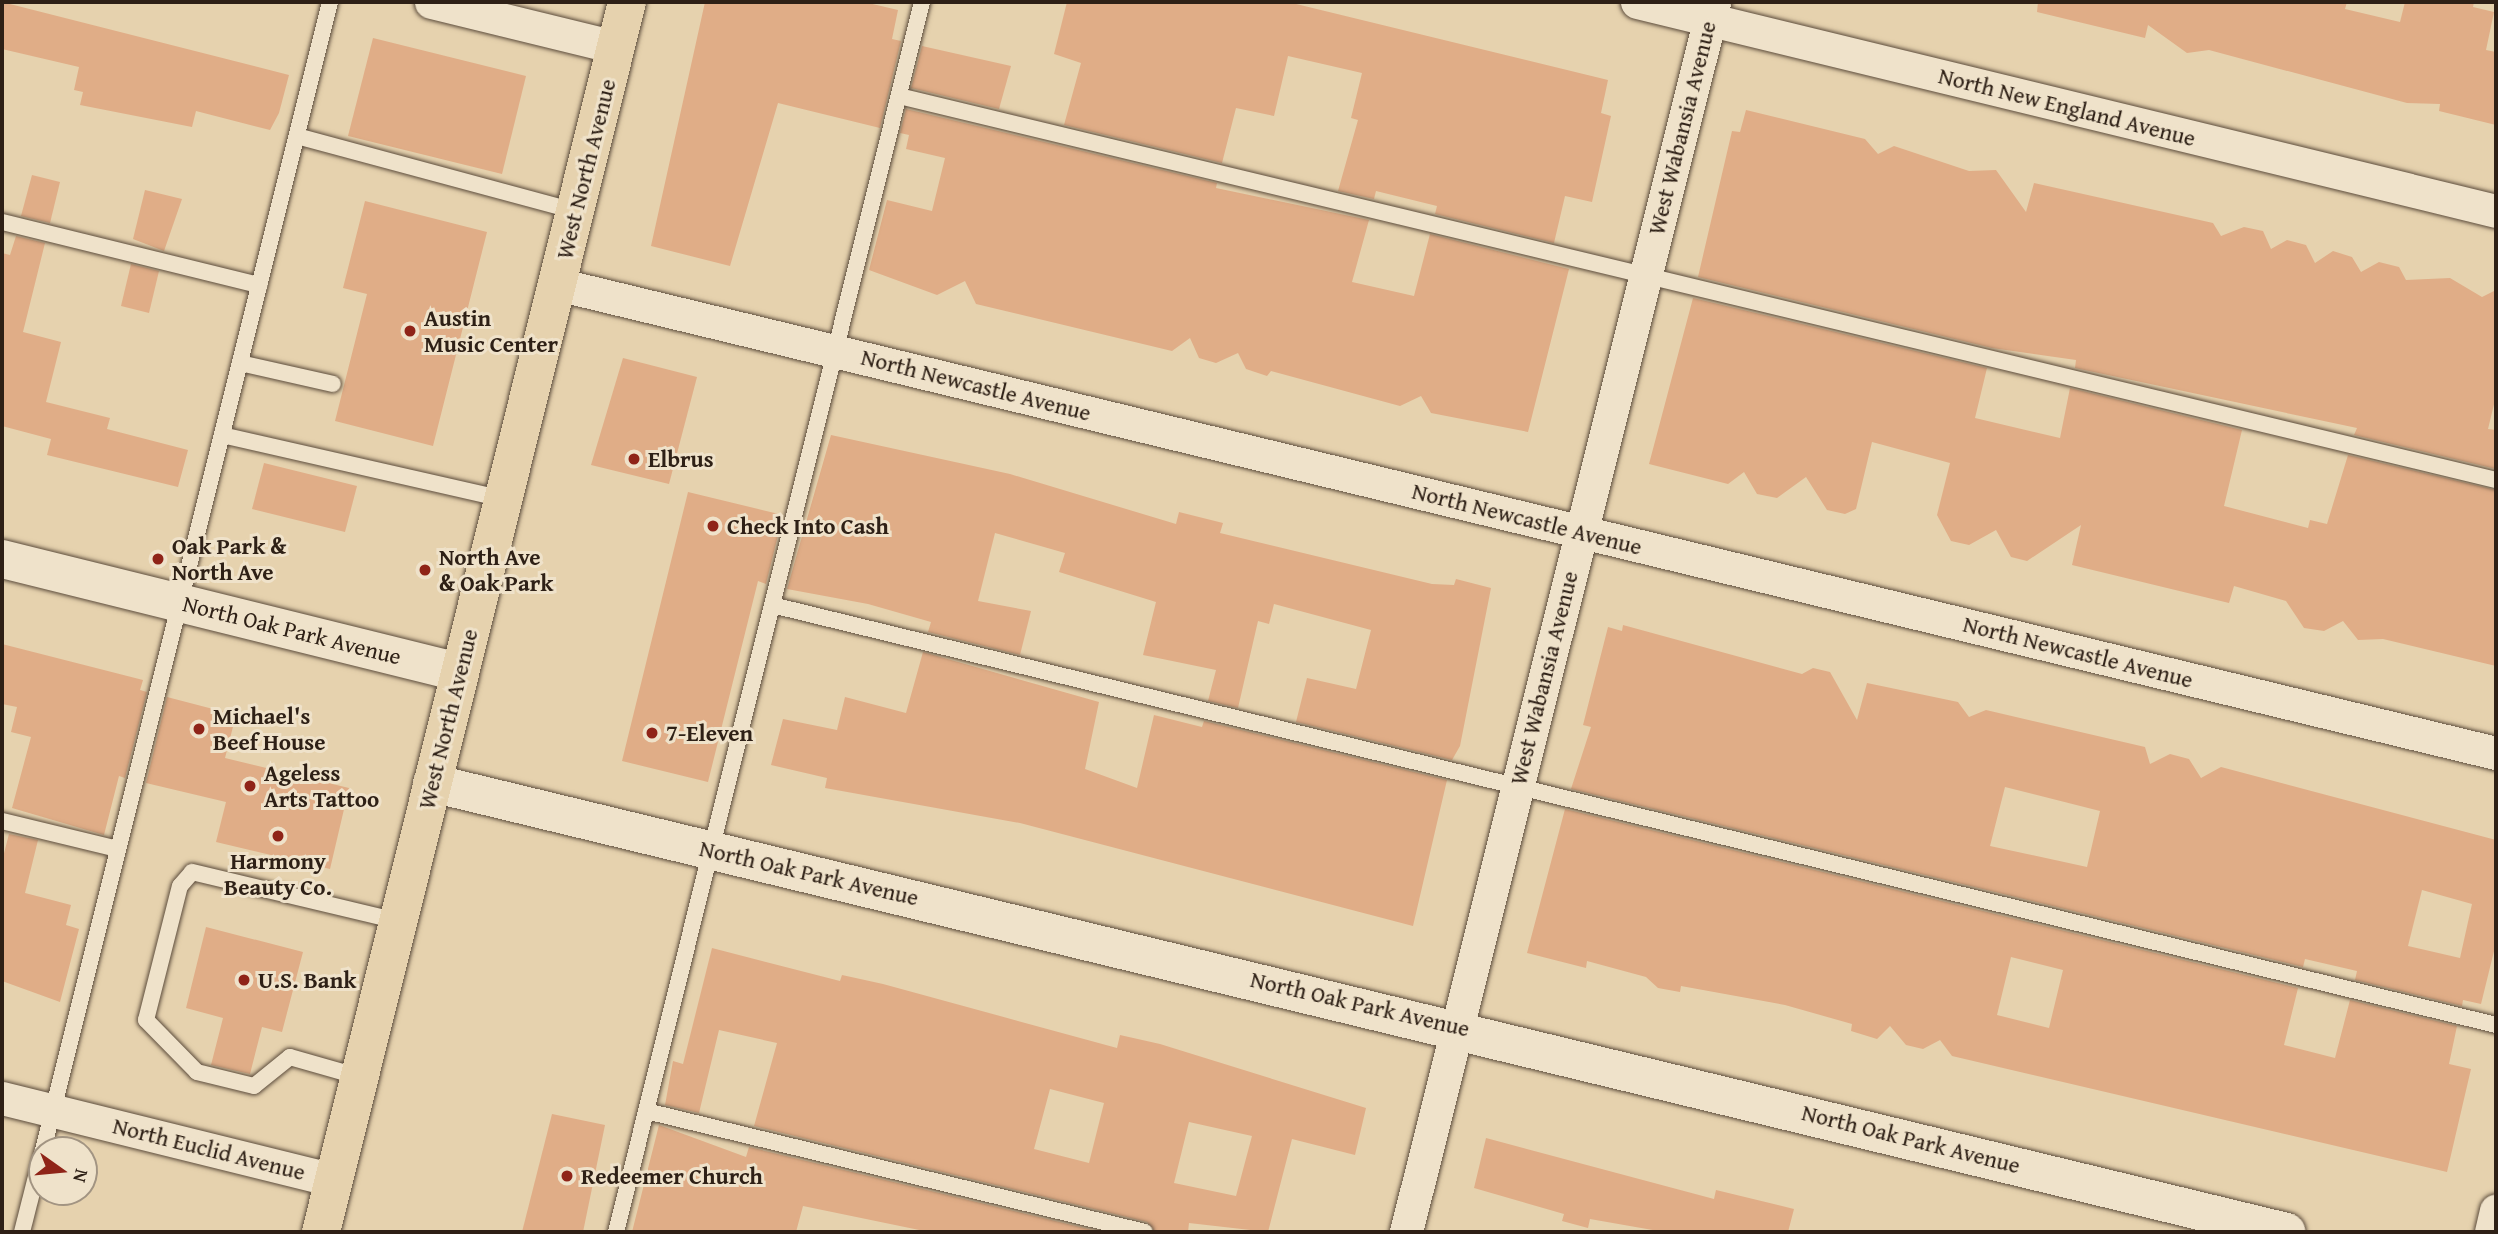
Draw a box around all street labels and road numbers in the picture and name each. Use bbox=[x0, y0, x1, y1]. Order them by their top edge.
street label: West Wabansia Avenue bbox=[1642, 18, 1722, 238]
street label: North New England Avenue bbox=[1936, 62, 2198, 152]
street label: West North Avenue bbox=[550, 76, 622, 262]
street label: North Newcastle Avenue bbox=[858, 343, 1094, 427]
street label: North Newcastle Avenue bbox=[1409, 477, 1645, 561]
street label: West Wabansia Avenue bbox=[1504, 568, 1584, 788]
street label: North Oak Park Avenue bbox=[180, 590, 404, 670]
street label: North Newcastle Avenue bbox=[1960, 610, 2196, 694]
street label: West North Avenue bbox=[412, 626, 484, 812]
street label: North Oak Park Avenue bbox=[697, 834, 921, 912]
street label: North Oak Park Avenue bbox=[1248, 965, 1472, 1043]
street label: North Oak Park Avenue bbox=[1799, 1099, 2023, 1179]
street label: North Euclid Avenue bbox=[110, 1112, 308, 1186]

